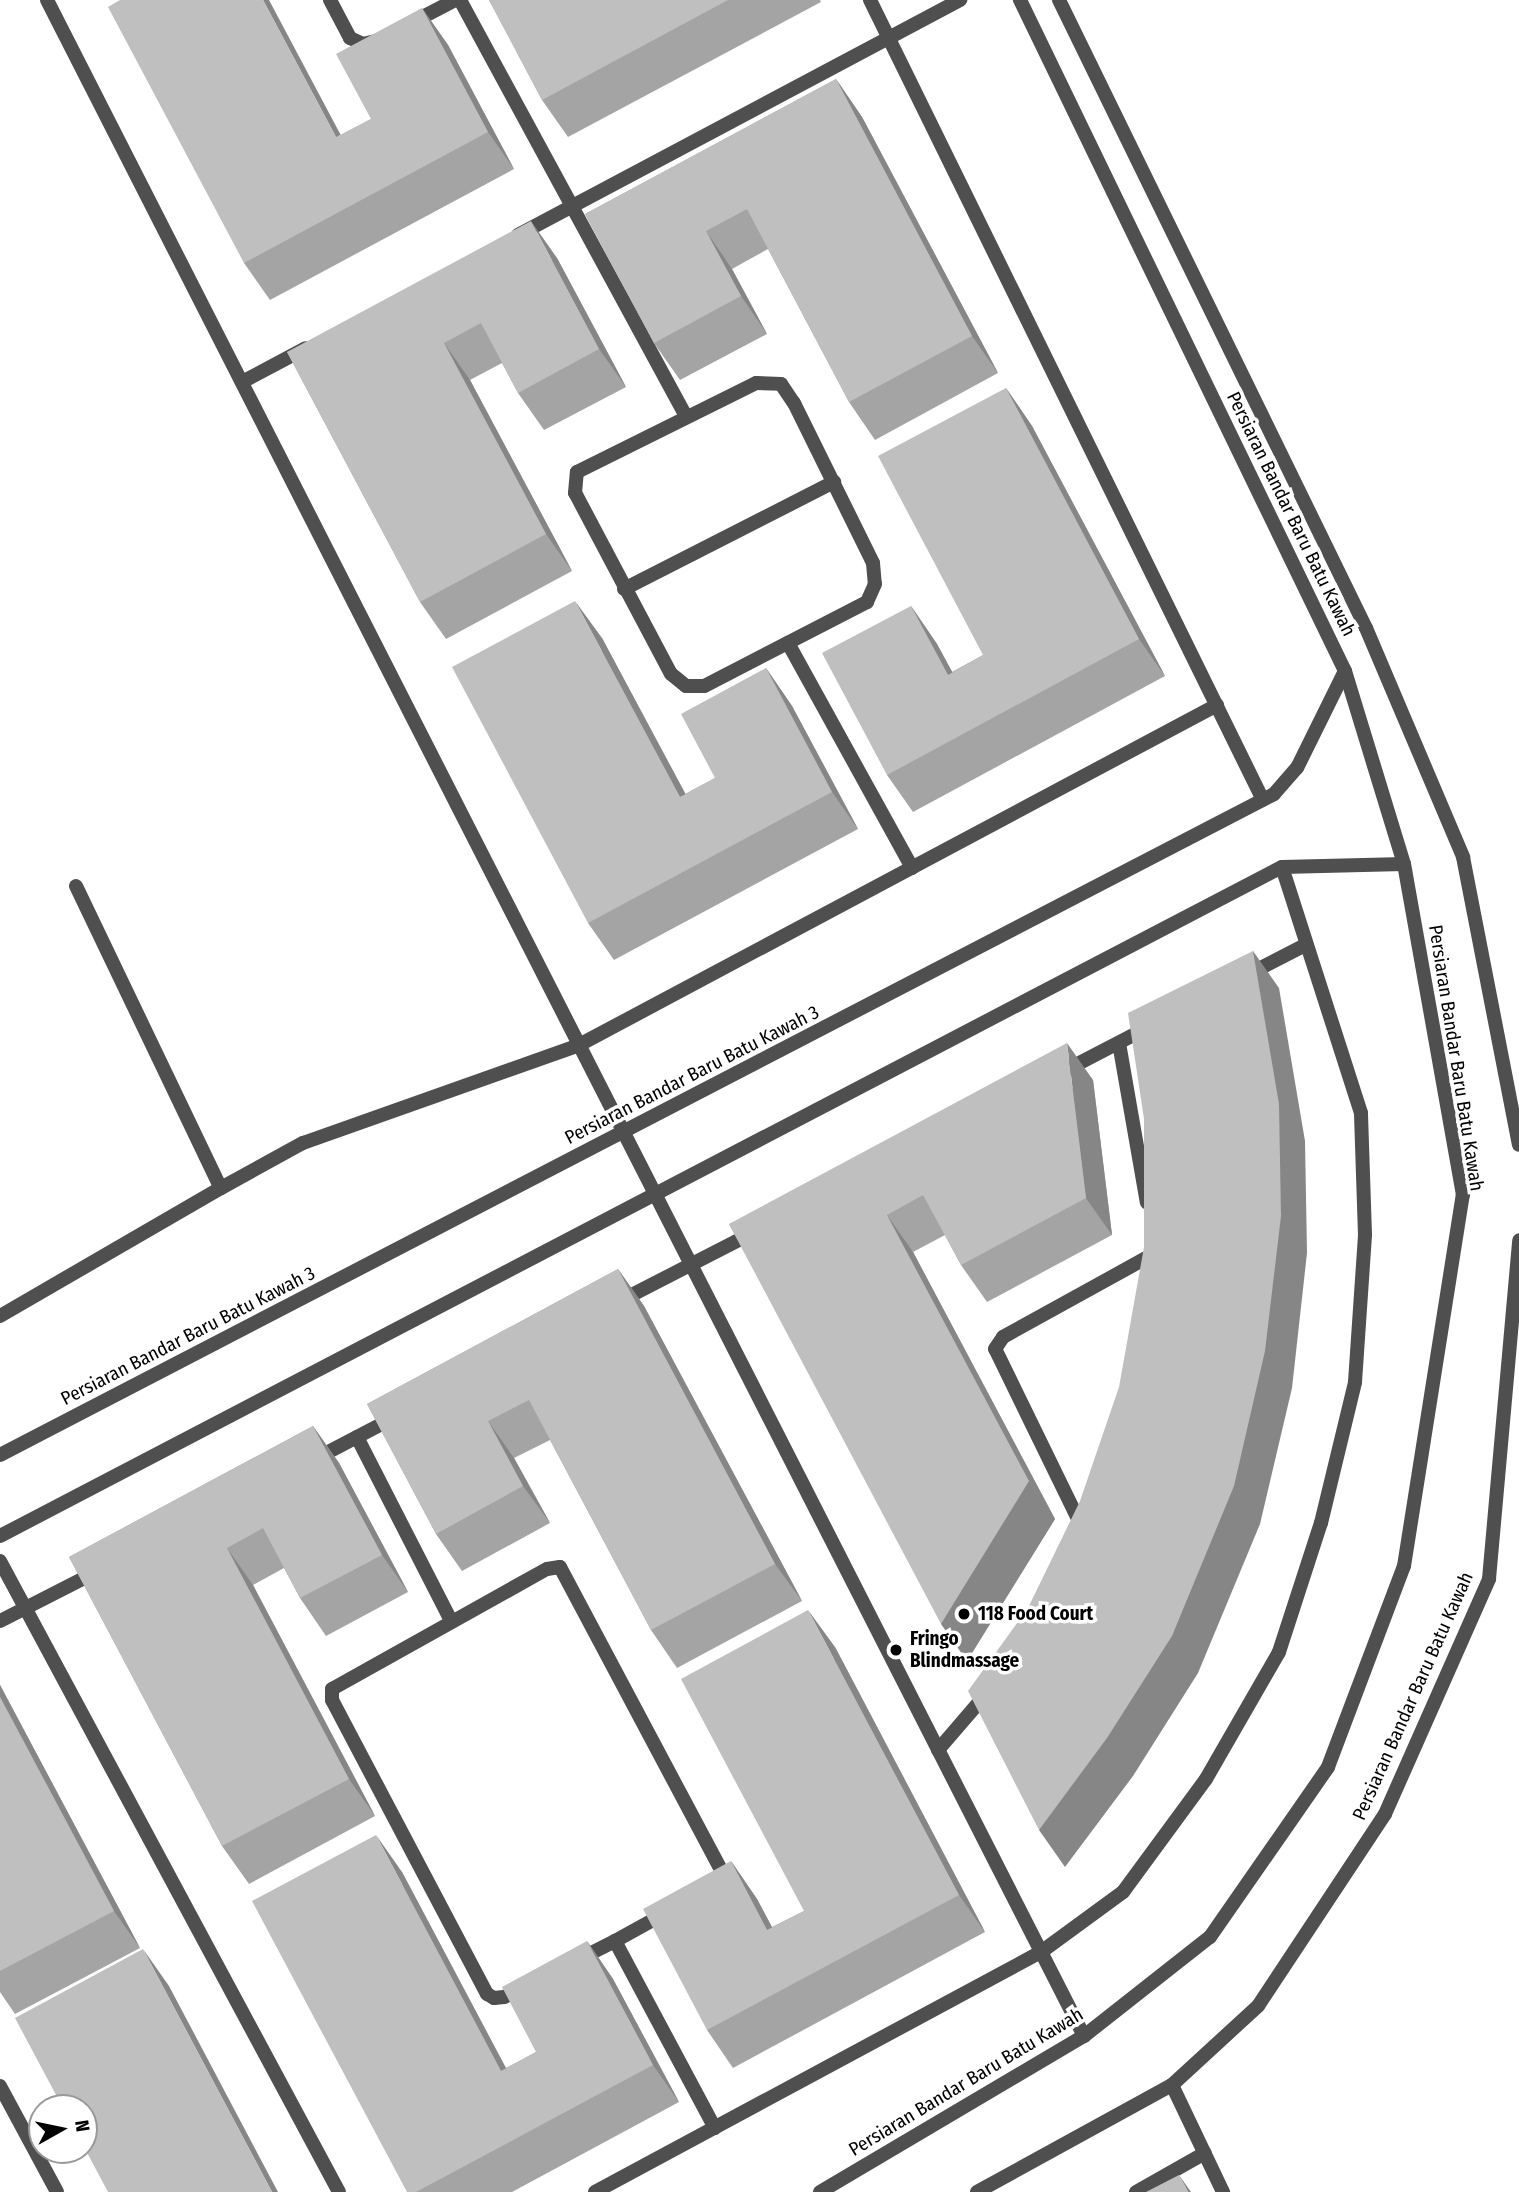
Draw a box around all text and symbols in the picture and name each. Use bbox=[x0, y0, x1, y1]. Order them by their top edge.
street label: Persiaran Bandar Baru Batu Kawah bbox=[1222, 388, 1360, 640]
street label: Persiaran Bandar Baru Batu Kawah bbox=[1424, 923, 1488, 1193]
street label: Persiaran Bandar Baru Batu Kawah 3 bbox=[561, 1001, 823, 1149]
street label: Persiaran Bandar Baru Batu Kawah 3 bbox=[57, 1262, 319, 1410]
street label: Persiaran Bandar Baru Batu Kawah bbox=[1348, 1568, 1478, 1824]
place label: 118 Food Court bbox=[978, 1603, 1093, 1625]
marker: 118 Food Court bbox=[956, 1606, 972, 1622]
place label: Fringo Blindmassage bbox=[910, 1628, 1019, 1672]
marker: Fringo Blindmassage bbox=[888, 1642, 904, 1658]
street label: Persiaran Bandar Baru Batu Kawah bbox=[845, 2003, 1087, 2161]
north arrow bbox=[28, 2094, 98, 2164]
text: N bbox=[70, 2119, 95, 2133]

